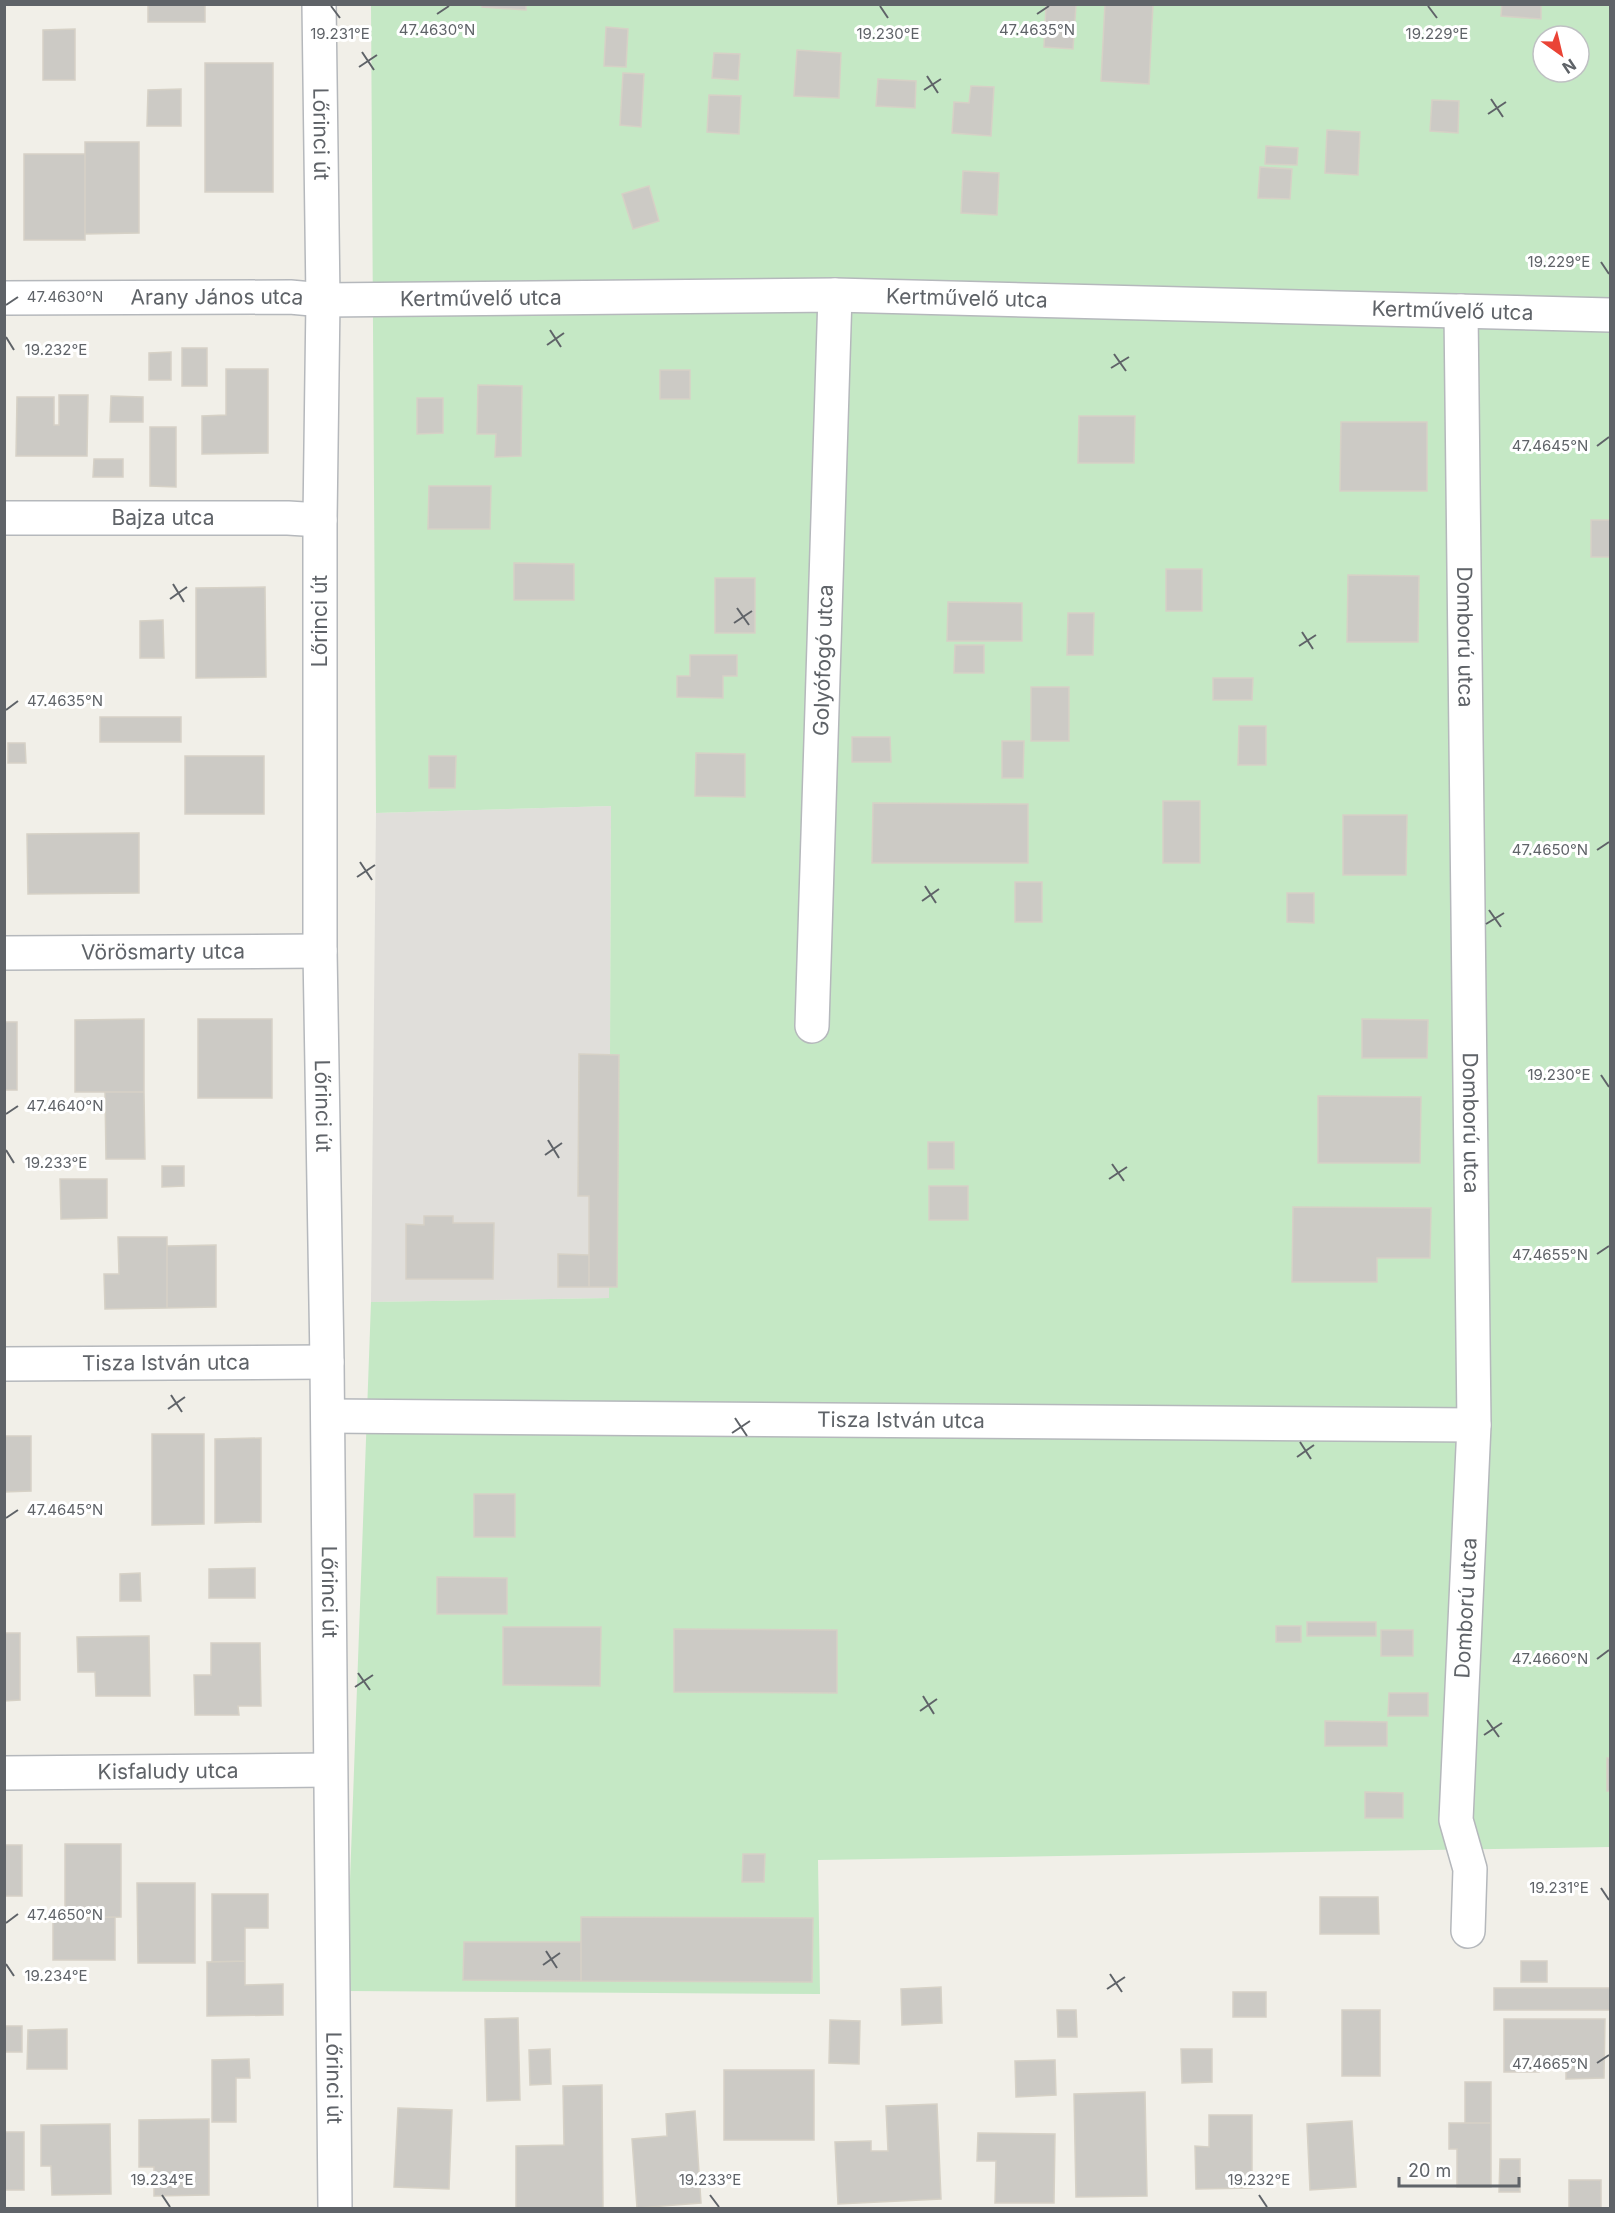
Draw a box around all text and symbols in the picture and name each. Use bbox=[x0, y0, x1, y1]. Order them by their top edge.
text: 47.4630°N bbox=[399, 20, 475, 39]
text: 47.4635°N bbox=[999, 20, 1075, 39]
text: 19.231°E bbox=[310, 24, 370, 43]
text: 19.230°E bbox=[856, 24, 920, 43]
text: 19.229°E bbox=[1406, 24, 1468, 43]
north arrow bbox=[1531, 24, 1591, 84]
text: N bbox=[1559, 55, 1580, 78]
street label: Lőrinci út bbox=[308, 88, 334, 181]
text: 19.229°E bbox=[1528, 252, 1590, 271]
street label: Kertművelő utca bbox=[886, 283, 1048, 312]
street label: Arany János utca bbox=[130, 284, 305, 310]
street label: Kertművelő utca bbox=[400, 285, 562, 311]
text: 47.4630°N bbox=[27, 287, 103, 306]
street label: Kertművelő utca bbox=[1371, 296, 1534, 325]
text: 19.232°E bbox=[25, 340, 87, 359]
text: 47.4645°N bbox=[1512, 436, 1588, 455]
street label: Bajza utca bbox=[111, 505, 215, 530]
street label: Domború utca bbox=[1452, 566, 1479, 708]
street label: Lőrinci út bbox=[307, 575, 332, 667]
street label: Golyófogó utca bbox=[808, 584, 838, 736]
text: 47.4635°N bbox=[27, 691, 103, 710]
text: 47.4650°N bbox=[1512, 840, 1588, 859]
street label: Vörösmarty utca bbox=[81, 938, 245, 965]
street label: Domború utca bbox=[1458, 1052, 1484, 1194]
street label: Lőrinci út bbox=[310, 1059, 336, 1153]
text: 19.230°E bbox=[1527, 1065, 1591, 1084]
text: 47.4640°N bbox=[27, 1096, 103, 1115]
text: 19.233°E bbox=[25, 1153, 87, 1172]
text: 47.4655°N bbox=[1512, 1245, 1588, 1264]
street label: Tisza István utca bbox=[82, 1349, 250, 1376]
street label: Tisza István utca bbox=[817, 1407, 985, 1433]
text: 47.4645°N bbox=[27, 1500, 103, 1519]
street label: Domború utca bbox=[1449, 1537, 1482, 1679]
street label: Lőrinci út bbox=[317, 1546, 343, 1638]
text: 47.4660°N bbox=[1512, 1649, 1588, 1668]
street label: Kisfaludy utca bbox=[97, 1758, 239, 1784]
text: 19.231°E bbox=[1529, 1878, 1589, 1897]
text: 47.4650°N bbox=[27, 1905, 103, 1924]
text: 19.234°E bbox=[24, 1966, 88, 1985]
street label: Lőrinci út bbox=[321, 2031, 347, 2124]
text: 47.4665°N bbox=[1512, 2054, 1588, 2073]
scale bar bbox=[1399, 2150, 1519, 2188]
text: 20 m bbox=[1408, 2160, 1451, 2181]
text: 19.234°E bbox=[130, 2170, 194, 2189]
text: 19.233°E bbox=[679, 2170, 741, 2189]
text: 19.232°E bbox=[1228, 2170, 1290, 2189]

